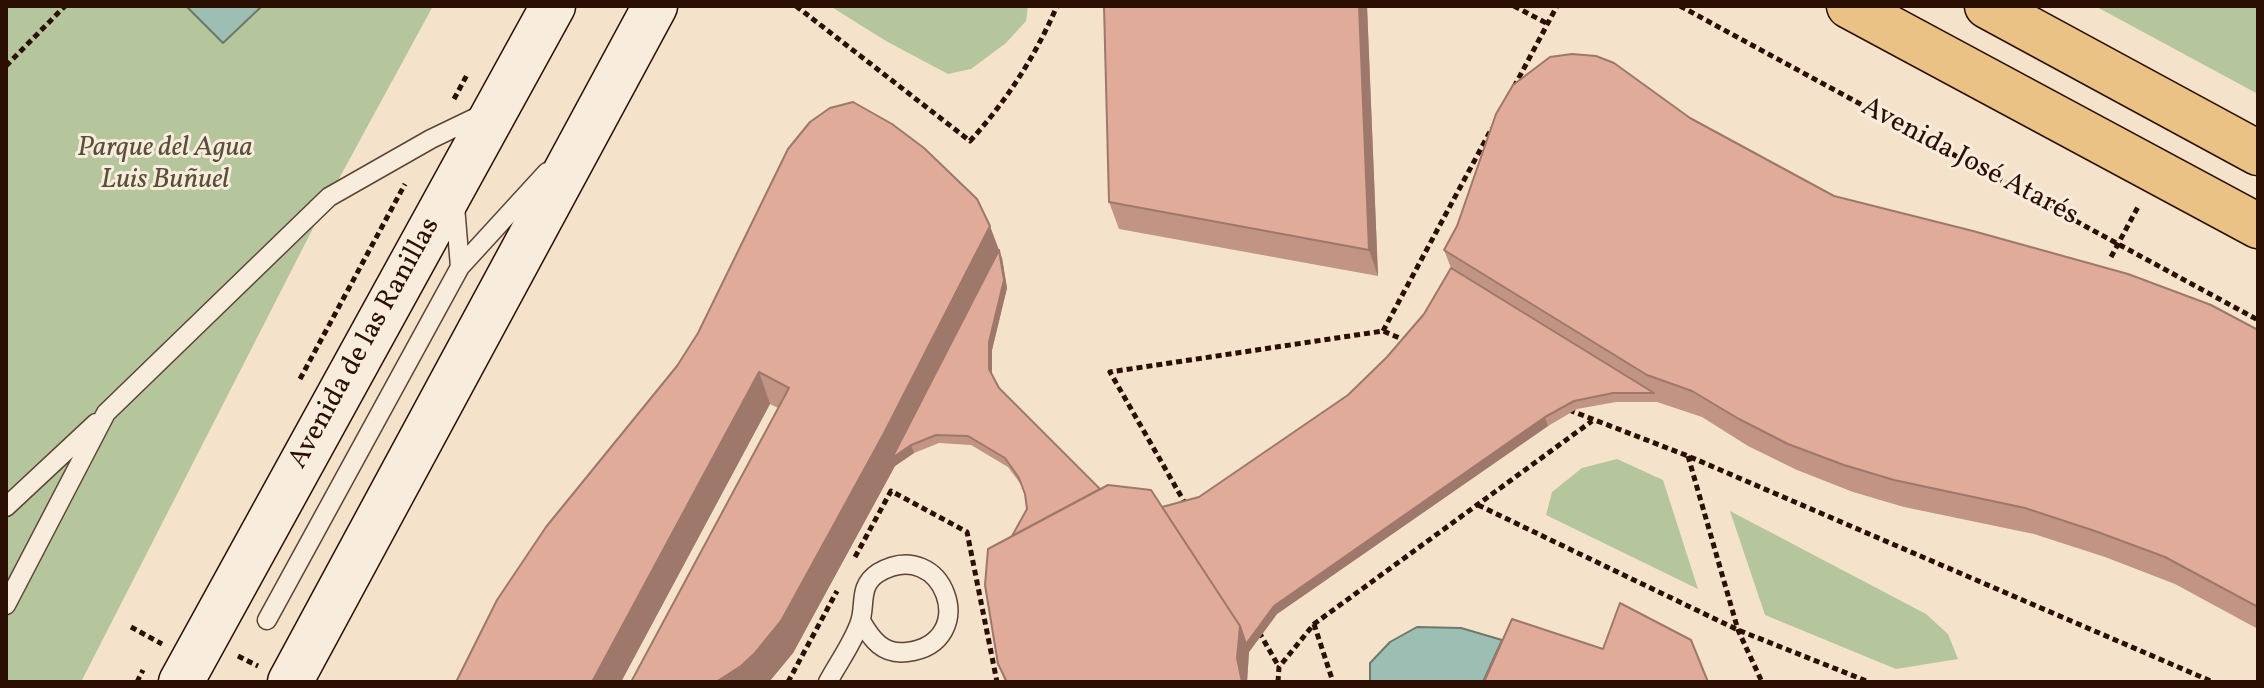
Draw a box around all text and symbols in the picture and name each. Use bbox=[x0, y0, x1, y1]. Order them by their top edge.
street label: Avenida José Atarés bbox=[1855, 92, 2083, 234]
park label: Parque del Agua Luis Buñuel bbox=[77, 133, 253, 199]
street label: Avenida de las Ranillas bbox=[283, 213, 449, 475]

